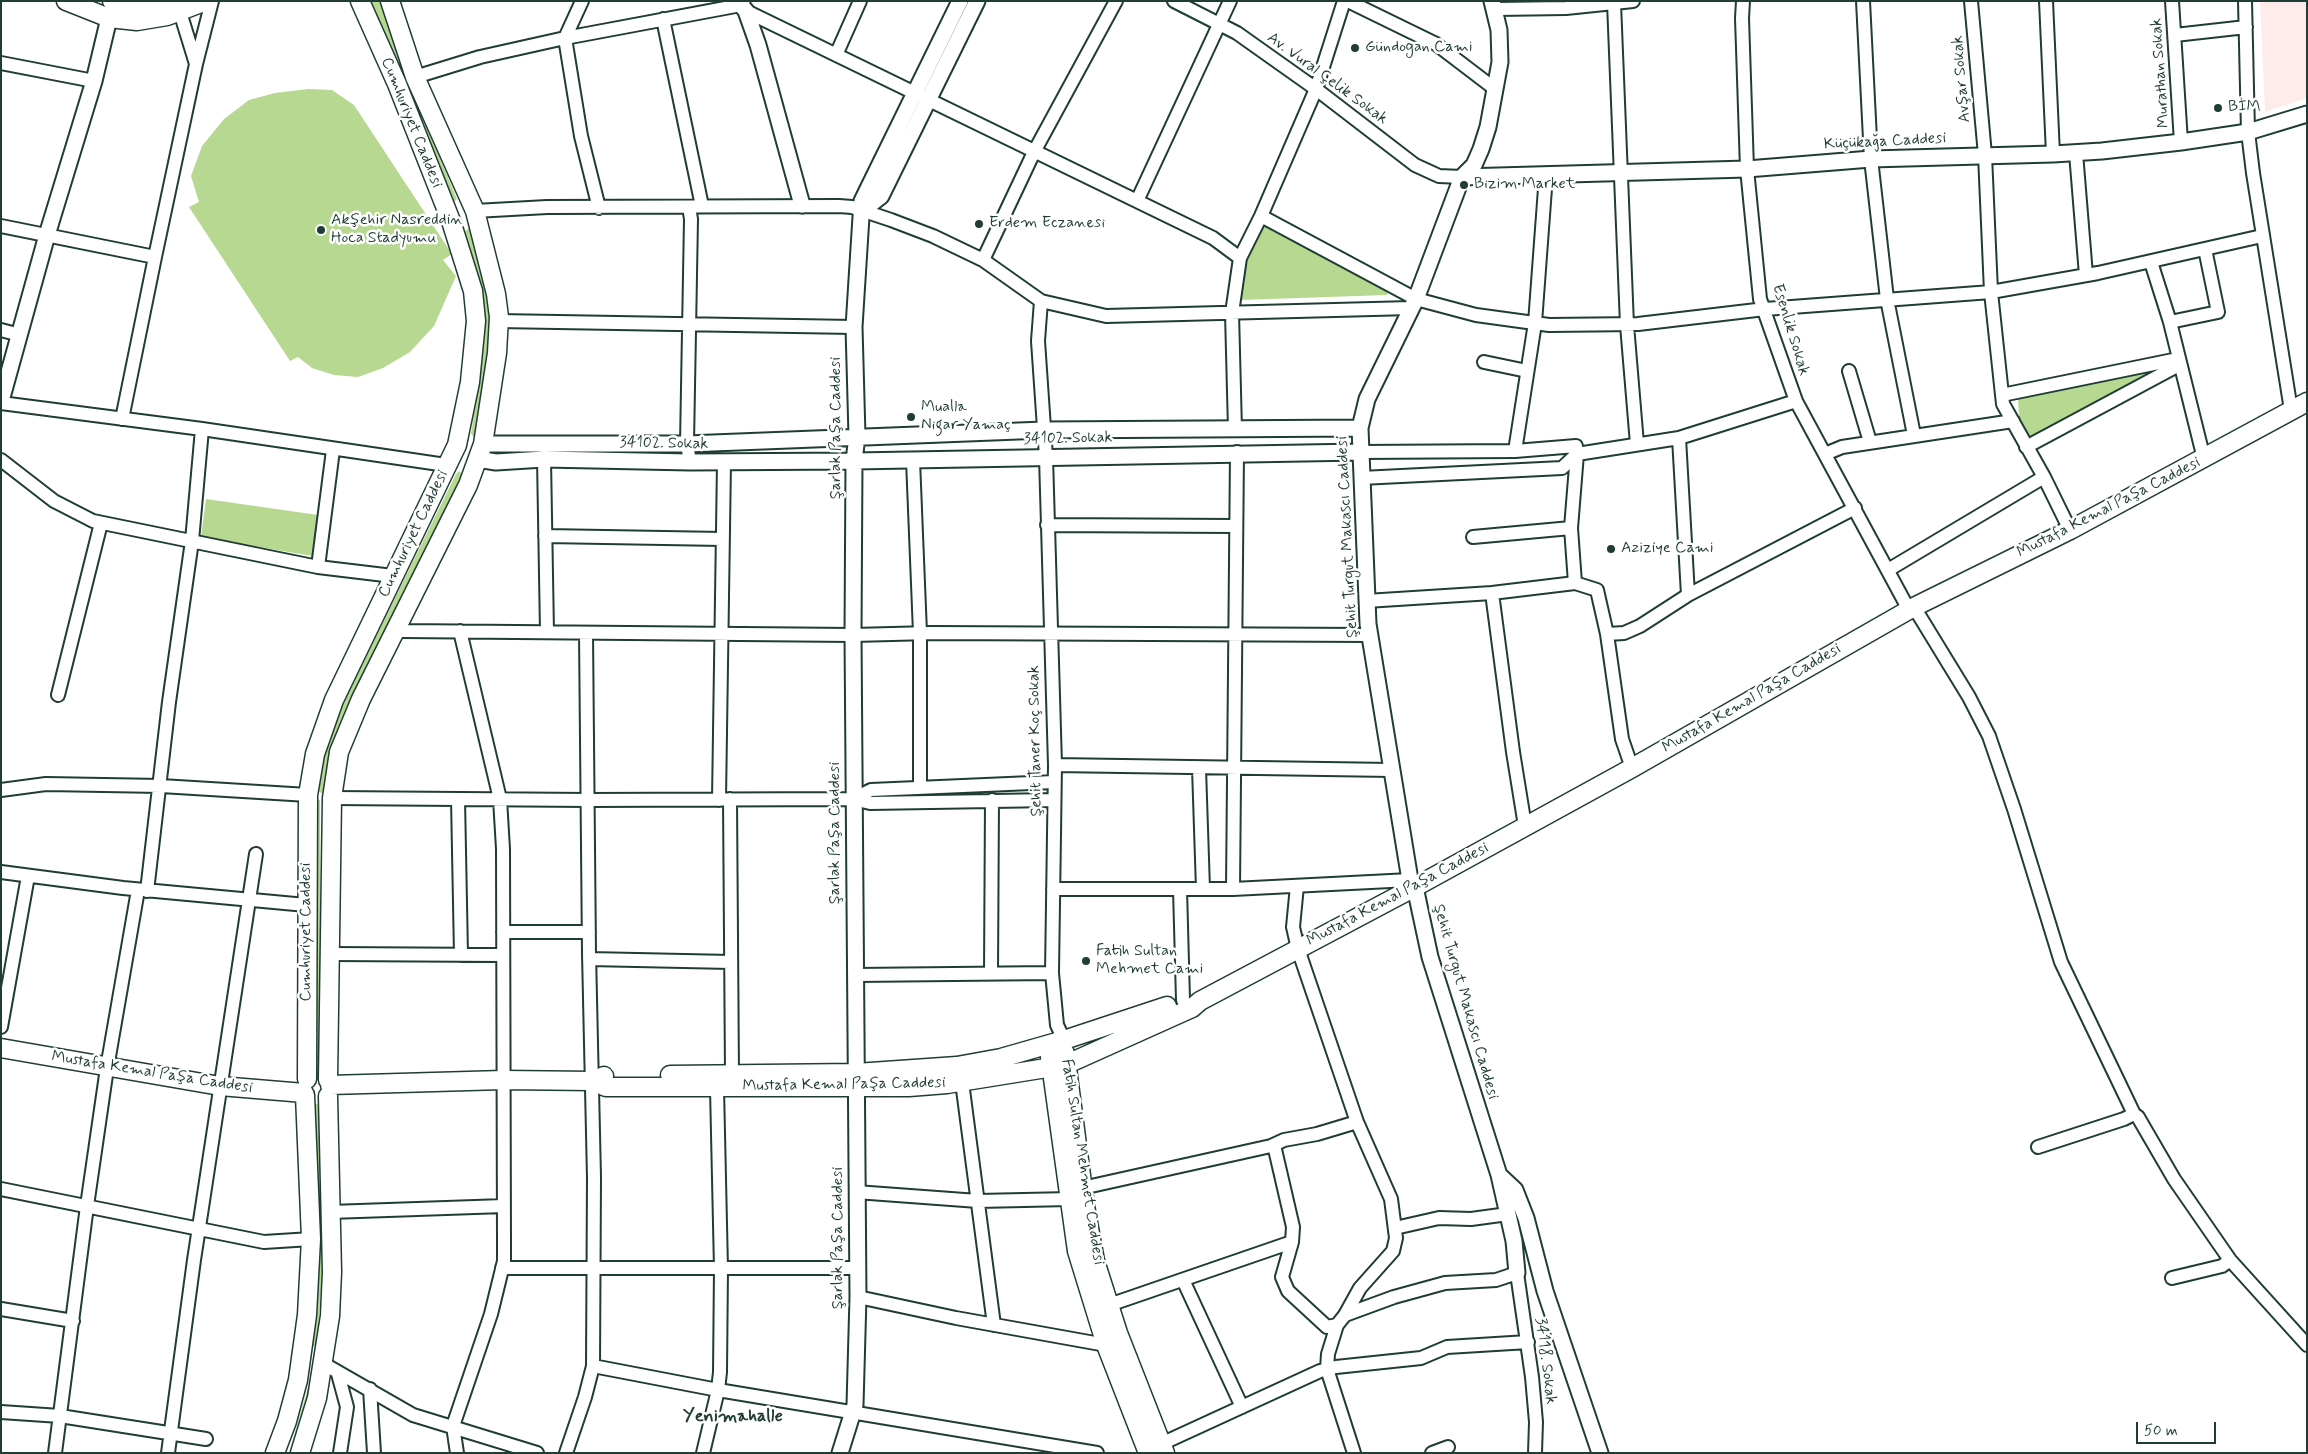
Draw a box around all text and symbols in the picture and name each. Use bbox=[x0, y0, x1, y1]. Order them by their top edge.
street label: Murathan Sokak bbox=[2148, 17, 2174, 129]
street label: Av. Vural Çelik Sokak bbox=[1263, 29, 1391, 129]
street label: Avşar Sokak bbox=[1949, 35, 1975, 123]
place label: Gündogan Cami bbox=[1365, 38, 1473, 58]
marker: Gündogan Cami bbox=[1349, 42, 1361, 54]
street label: Cumhuriyet Caddesi bbox=[376, 55, 446, 191]
place label: BİM bbox=[2228, 98, 2261, 118]
marker: BİM bbox=[2212, 102, 2224, 114]
street label: Küçükağa Caddesi bbox=[1823, 129, 1947, 155]
place label: Bizim Market bbox=[1474, 175, 1575, 195]
marker: Bizim Market bbox=[1458, 179, 1470, 191]
place label: Akşehir Nasreddin Hoca Stadyumu bbox=[331, 211, 463, 249]
place label: Erdem Eczanesi bbox=[989, 214, 1105, 234]
marker: Erdem Eczanesi bbox=[973, 218, 985, 230]
marker: Akşehir Nasreddin Hoca Stadyumu bbox=[315, 224, 327, 236]
street label: Esenlik Sokak bbox=[1767, 282, 1813, 378]
street label: Şarlak Paşa Caddesi bbox=[827, 357, 847, 499]
place label: Mualla Nigar Yamaç bbox=[921, 398, 1011, 436]
marker: Mualla Nigar Yamaç bbox=[905, 411, 917, 423]
street label: 34102. Sokak bbox=[1023, 429, 1113, 449]
street label: 34102. Sokak bbox=[619, 434, 709, 454]
street label: Şehit Turgut Makascı Caddesi bbox=[1333, 436, 1363, 638]
street label: Mustafa Kemal Paşa Caddesi bbox=[2014, 453, 2204, 563]
street label: Cumhuriyet Caddesi bbox=[375, 467, 453, 601]
place label: Aziziye Cami bbox=[1621, 539, 1714, 559]
marker: Aziziye Cami bbox=[1605, 543, 1617, 555]
street label: Mustafa Kemal Paşa Caddesi bbox=[1659, 640, 1845, 758]
street label: Şehit Taner Koç Sokak bbox=[1025, 665, 1047, 817]
street label: Şarlak Paşa Caddesi bbox=[826, 762, 846, 904]
street label: Mustafa Kemal Paşa Caddesi bbox=[1304, 839, 1492, 951]
street label: Cumhuriyet Caddesi bbox=[297, 863, 317, 1001]
street label: Şehit Turgut Makascı Caddesi bbox=[1428, 902, 1502, 1102]
place label: Fatih Sultan Mehmet Cami bbox=[1096, 942, 1203, 980]
marker: Fatih Sultan Mehmet Cami bbox=[1080, 955, 1092, 967]
street label: Mustafa Kemal Paşa Caddesi bbox=[50, 1048, 254, 1098]
street label: Fatih Sultan Mehmet Caddesi bbox=[1056, 1058, 1108, 1266]
street label: Mustafa Kemal Paşa Caddesi bbox=[742, 1074, 946, 1096]
street label: Şarlak Paşa Caddesi bbox=[829, 1167, 849, 1309]
street label: 34118. Sokak bbox=[1530, 1317, 1560, 1405]
district label: Yenimahalle bbox=[683, 1406, 783, 1428]
scale bar bbox=[2138, 1412, 2218, 1444]
text: 50 m bbox=[2144, 1421, 2178, 1441]

